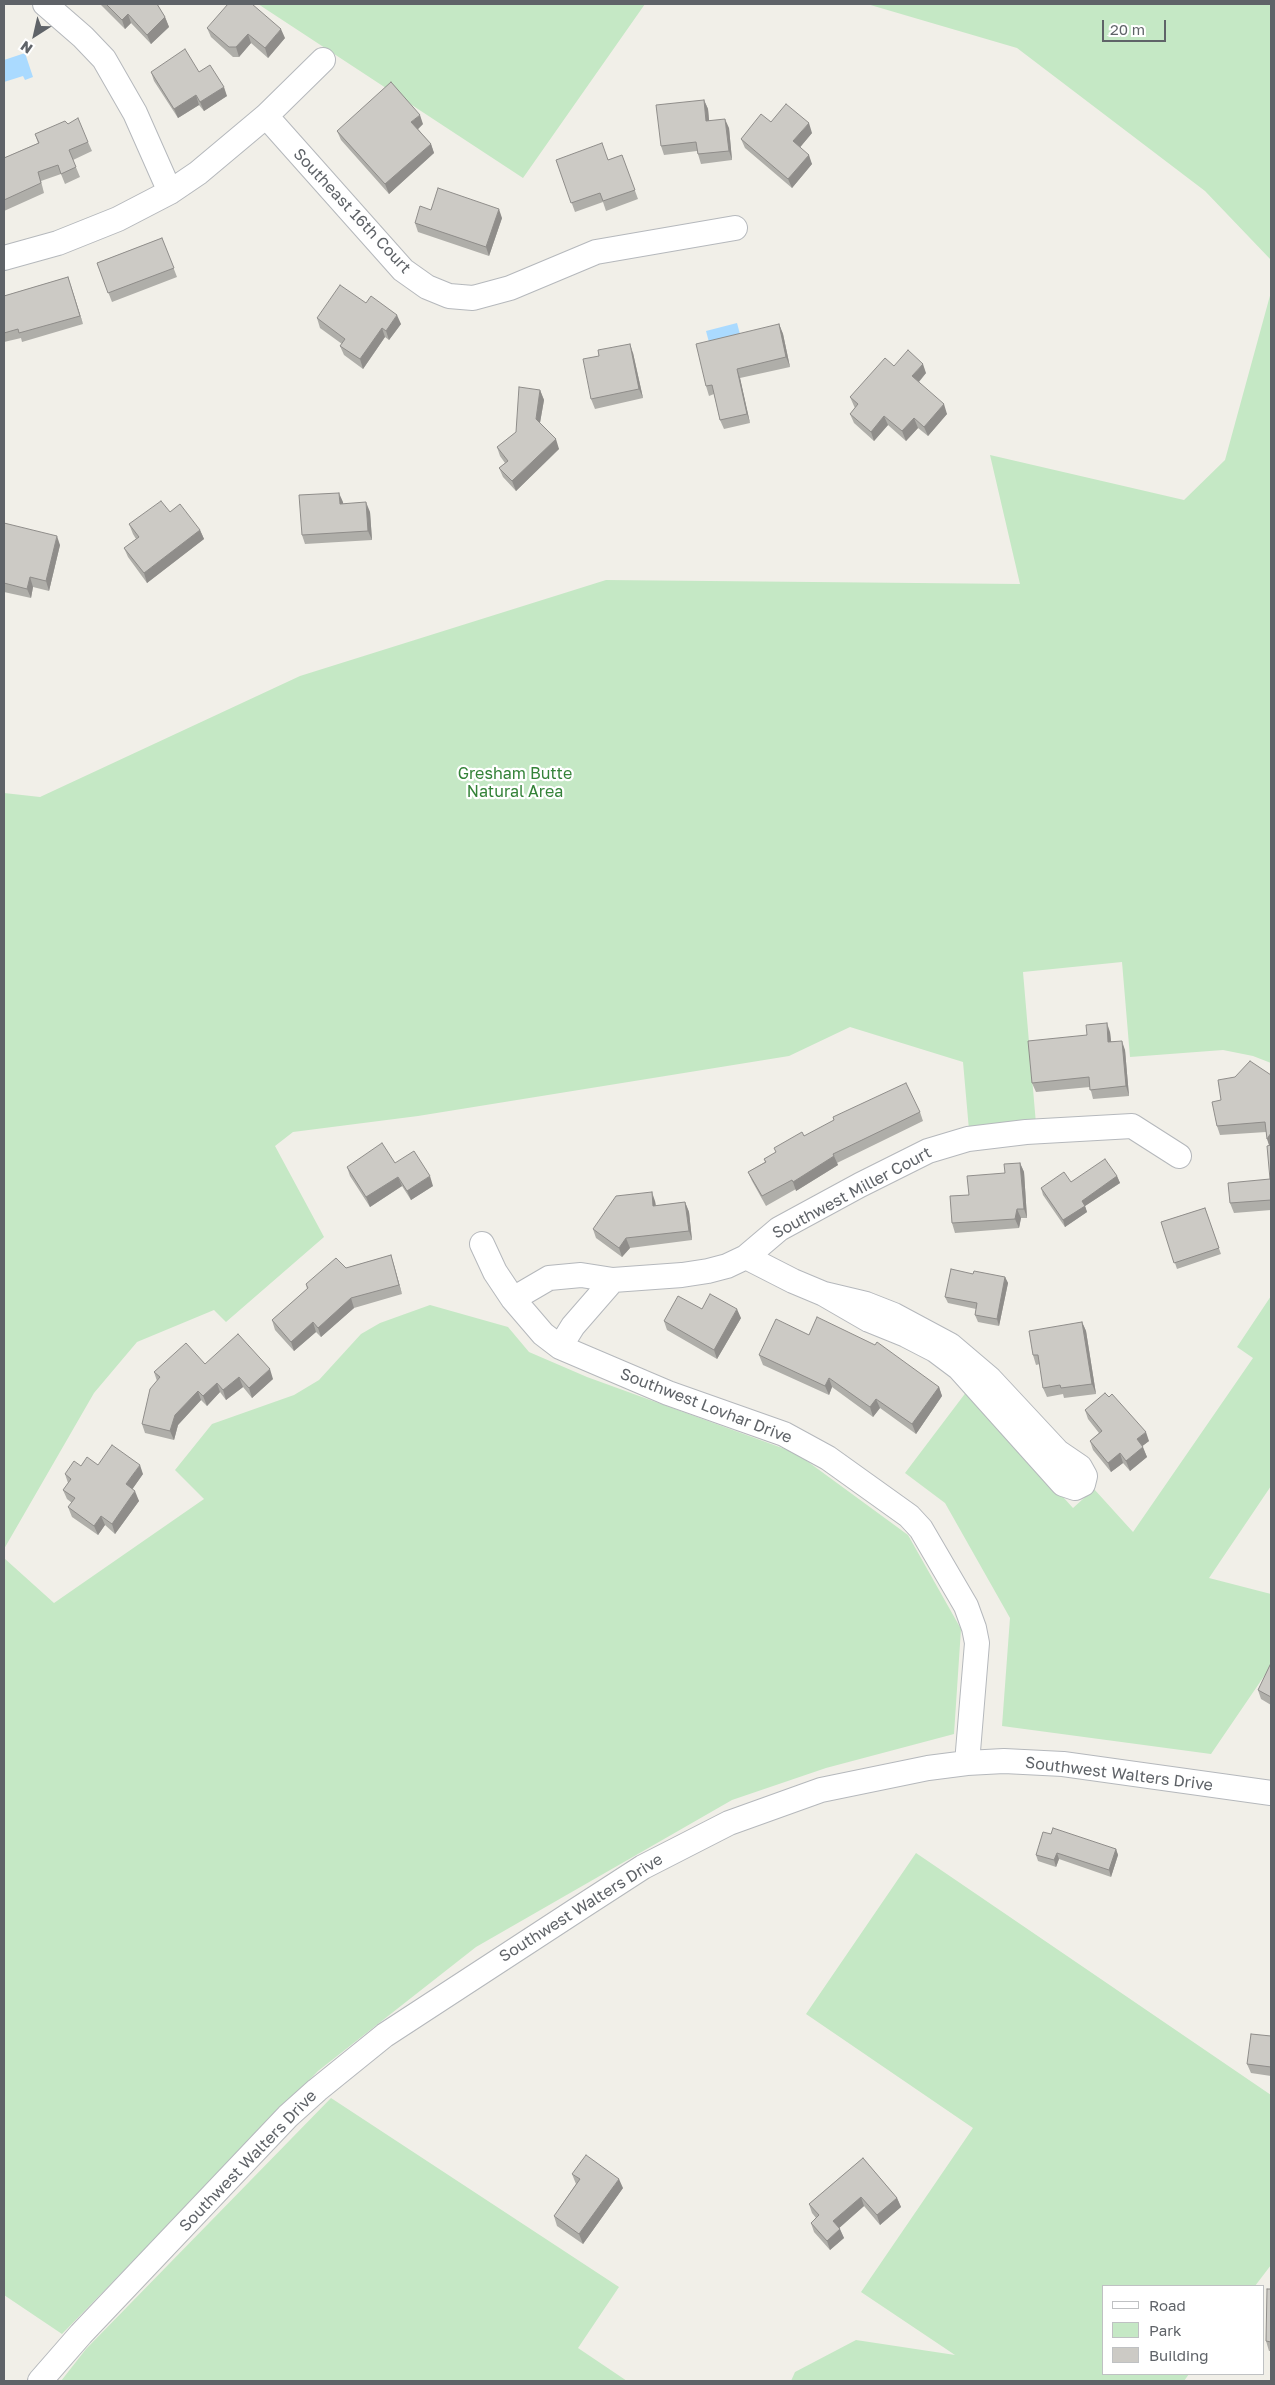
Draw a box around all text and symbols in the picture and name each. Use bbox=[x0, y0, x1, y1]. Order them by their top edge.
north arrow bbox=[10, 10, 60, 60]
scale bar bbox=[1105, 10, 1169, 42]
text: 20 m bbox=[1110, 20, 1145, 38]
text: N bbox=[17, 38, 35, 58]
street label: Southeast 16th Court bbox=[289, 145, 415, 277]
park label: Gresham Butte Natural Area bbox=[458, 764, 572, 802]
street label: Southwest Miller Court bbox=[769, 1143, 935, 1243]
street label: Southwest Lovhar Drive bbox=[617, 1364, 795, 1448]
street label: Southwest Walters Drive bbox=[1024, 1753, 1214, 1795]
street label: Southwest Walters Drive bbox=[496, 1850, 666, 1966]
street label: Southwest Walters Drive bbox=[175, 2086, 321, 2236]
legend bbox=[1102, 2285, 1265, 2375]
text: Road bbox=[1149, 2296, 1186, 2314]
text: Park bbox=[1149, 2321, 1181, 2339]
text: Building bbox=[1149, 2346, 1209, 2364]

